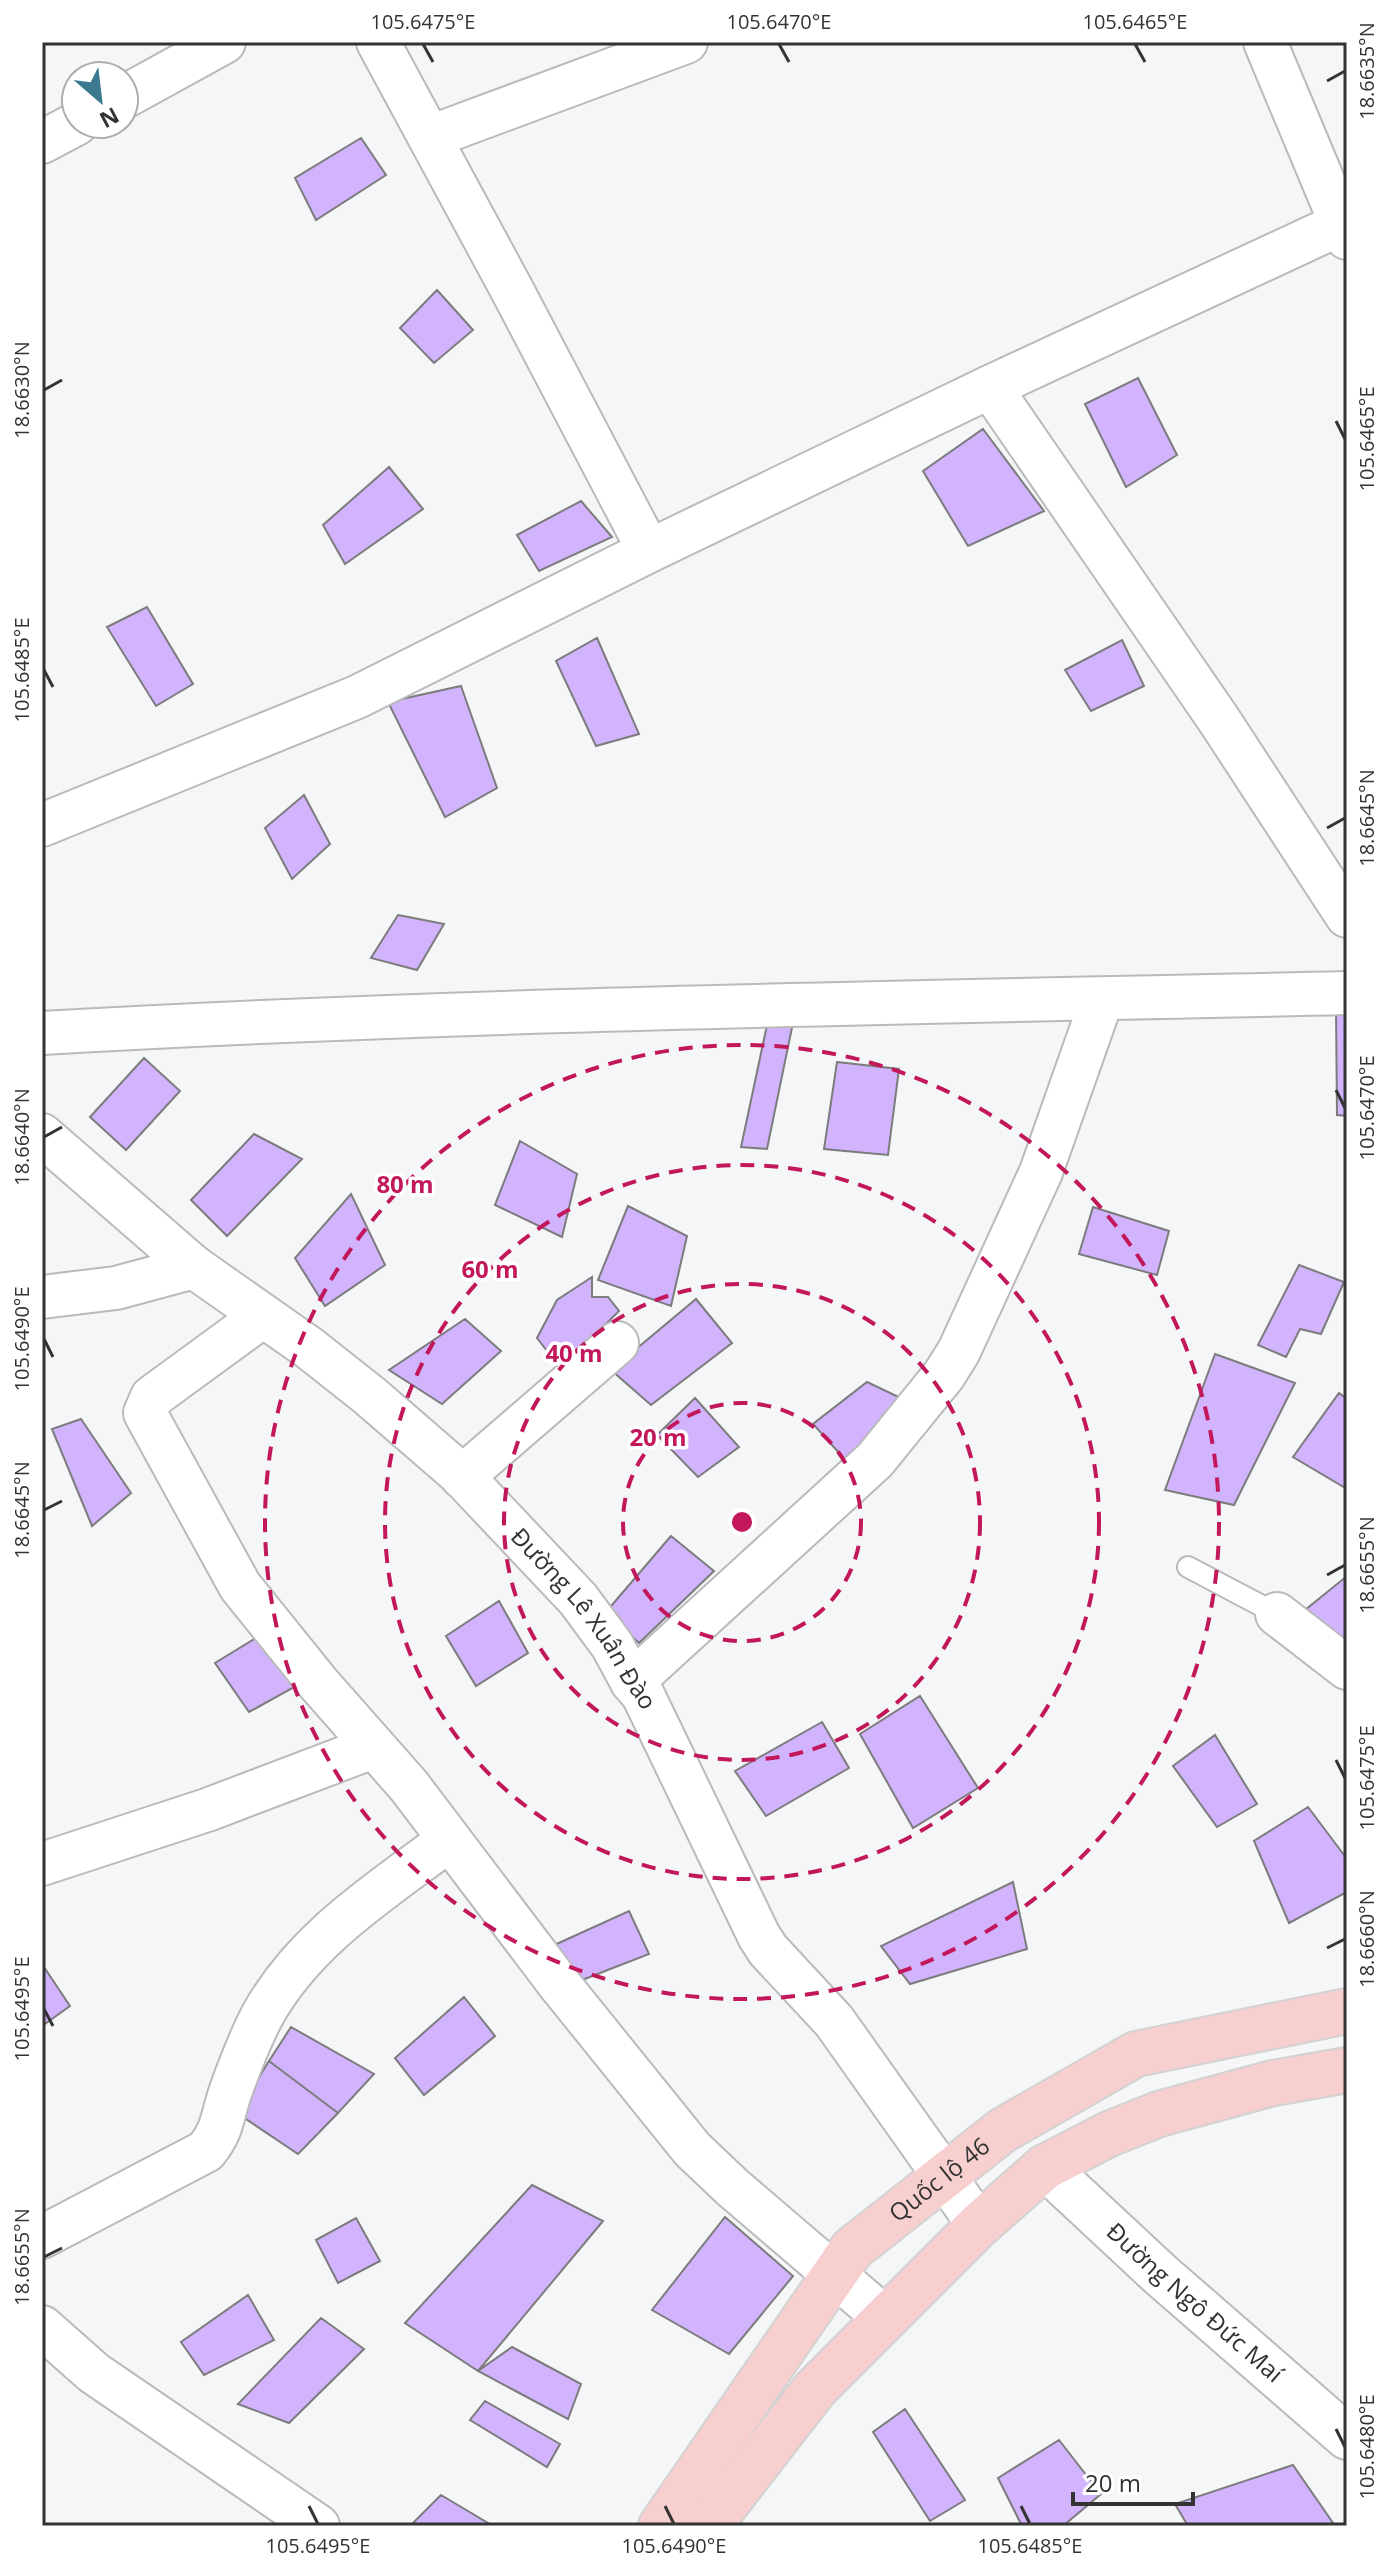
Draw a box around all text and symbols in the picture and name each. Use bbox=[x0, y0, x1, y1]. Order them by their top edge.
text: 105.6475°E bbox=[371, 8, 475, 35]
text: 105.6470°E bbox=[727, 8, 831, 35]
text: 105.6465°E bbox=[1083, 8, 1187, 35]
text: 18.6635°N bbox=[1353, 22, 1380, 120]
north arrow bbox=[60, 60, 140, 140]
text: N bbox=[95, 101, 125, 136]
text: 18.6630°N bbox=[8, 341, 35, 439]
text: 105.6465°E bbox=[1353, 387, 1380, 491]
text: 105.6485°E bbox=[8, 618, 35, 722]
text: 18.6645°N bbox=[1353, 769, 1380, 867]
text: 105.6470°E bbox=[1353, 1056, 1380, 1160]
text: 18.6640°N bbox=[8, 1088, 35, 1186]
text: 80 m bbox=[376, 1167, 434, 1200]
text: 60 m bbox=[461, 1252, 519, 1285]
text: 105.6490°E bbox=[8, 1287, 35, 1391]
text: 40 m bbox=[545, 1336, 603, 1369]
text: 20 m bbox=[629, 1420, 687, 1453]
text: 18.6645°N bbox=[8, 1461, 35, 1559]
centre of rings bbox=[728, 1508, 756, 1536]
text: 18.6655°N bbox=[1353, 1516, 1380, 1614]
street label: Đường Lê Xuân Đào bbox=[504, 1520, 665, 1714]
text: 105.6475°E bbox=[1353, 1726, 1380, 1830]
text: 18.6660°N bbox=[1353, 1890, 1380, 1988]
text: 105.6495°E bbox=[8, 1957, 35, 2061]
street label: Quốc lộ 46 bbox=[881, 2129, 996, 2229]
text: 18.6655°N bbox=[8, 2208, 35, 2306]
street label: Đường Ngô Đức Maí bbox=[1100, 2215, 1291, 2390]
text: 105.6480°E bbox=[1353, 2395, 1380, 2499]
scale bar bbox=[1073, 2456, 1193, 2506]
text: 20 m bbox=[1085, 2466, 1141, 2499]
text: 105.6495°E bbox=[266, 2532, 370, 2559]
text: 105.6490°E bbox=[622, 2532, 726, 2559]
text: 105.6485°E bbox=[978, 2532, 1082, 2559]

